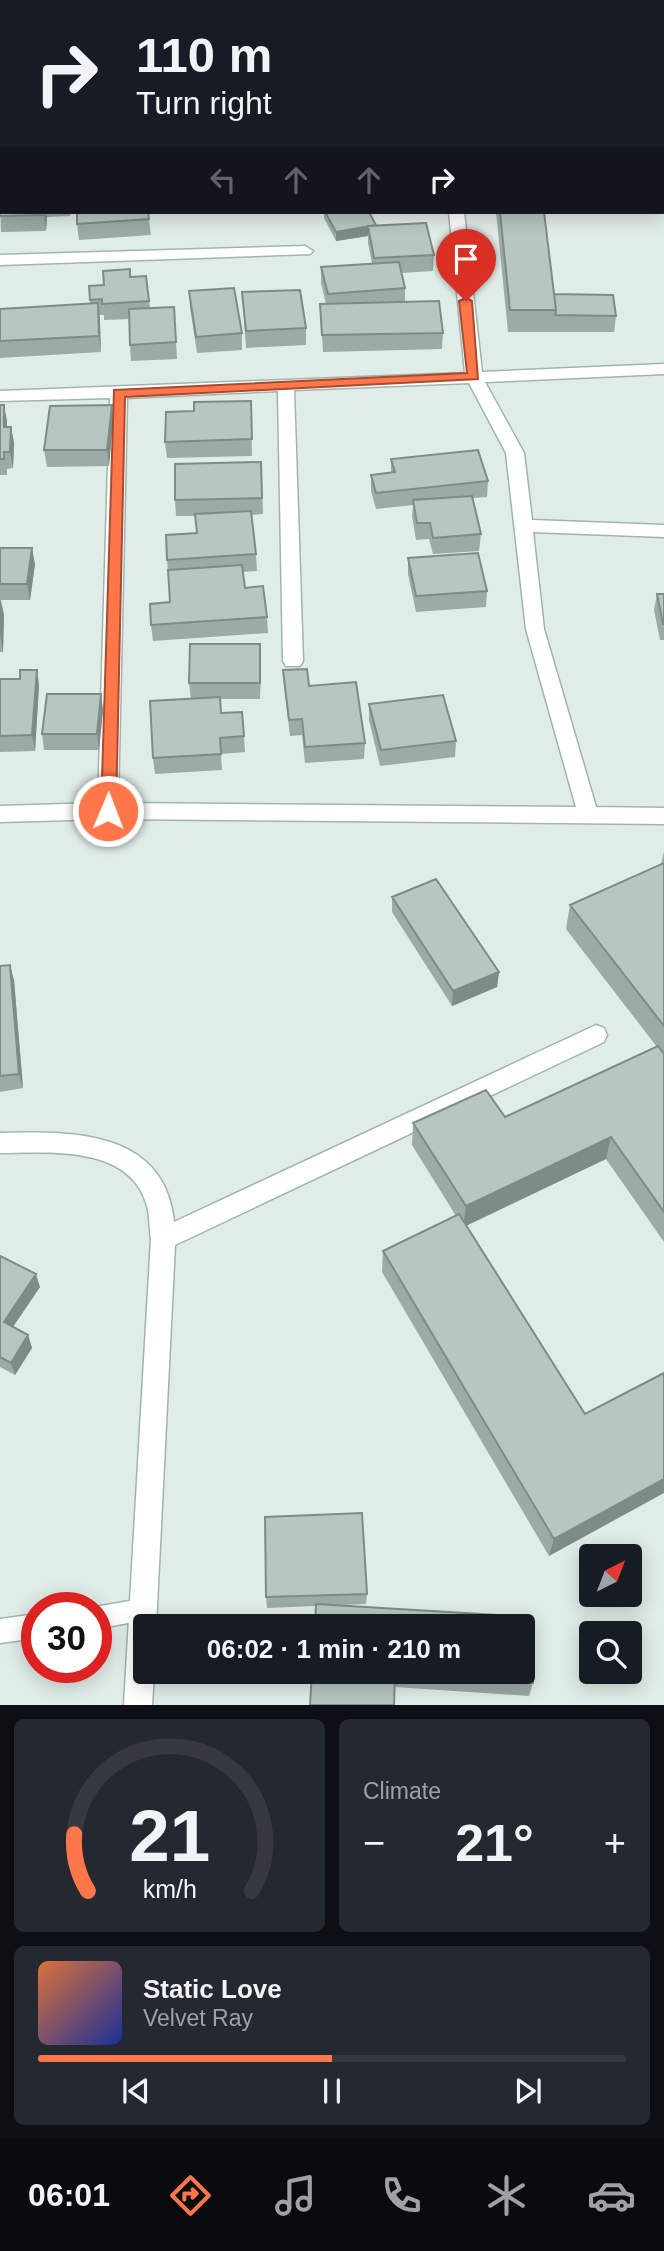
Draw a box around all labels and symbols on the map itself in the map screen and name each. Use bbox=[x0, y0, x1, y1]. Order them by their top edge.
pin bbox=[436, 229, 496, 301]
position arrow bbox=[71, 774, 145, 848]
north arrow bbox=[579, 1544, 642, 1606]
speed limit sign: 30 bbox=[21, 1592, 112, 1683]

